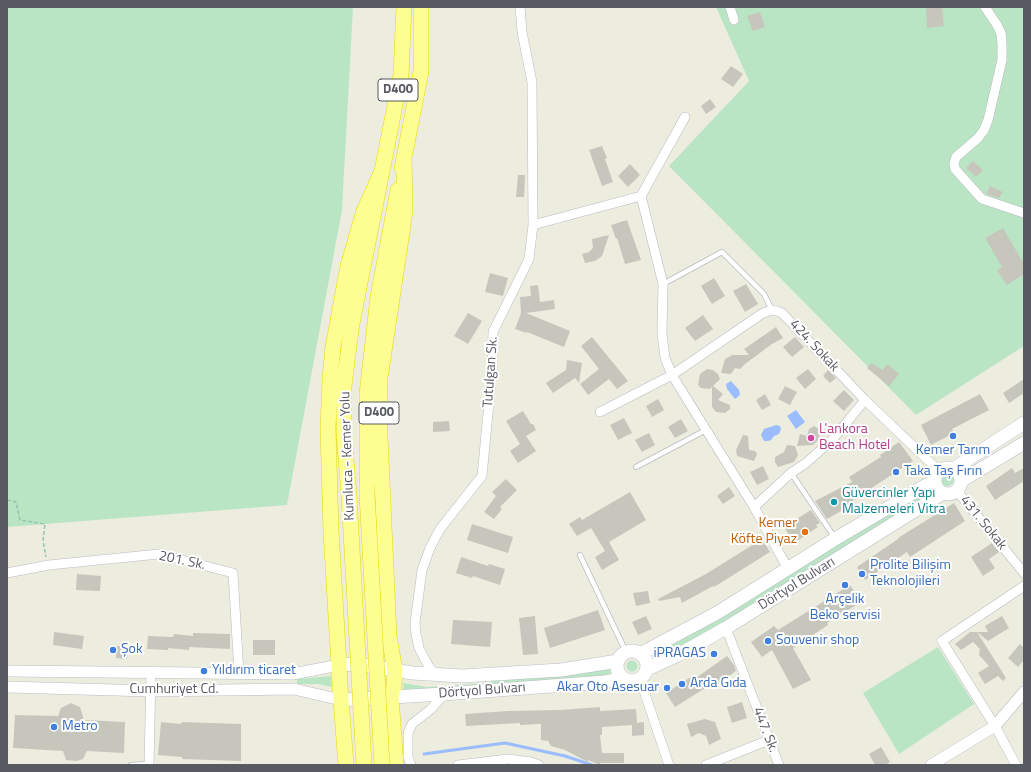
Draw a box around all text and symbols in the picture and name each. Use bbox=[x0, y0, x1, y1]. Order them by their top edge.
road number: D400 bbox=[378, 79, 418, 101]
street label: 424. Sokak bbox=[786, 317, 842, 375]
street label: Tutulgan Sk. bbox=[480, 336, 502, 408]
street label: Kumluca - Kemer Yolu bbox=[337, 391, 359, 521]
road number: D400 bbox=[359, 402, 399, 424]
place label: L'ankora Beach Hotel bbox=[819, 422, 890, 454]
marker: Kemer Tarım bbox=[948, 431, 958, 441]
marker: L'ankora Beach Hotel bbox=[806, 433, 816, 443]
place label: Kemer Tarım bbox=[916, 443, 990, 459]
place label: Taka Taş Fırın bbox=[904, 464, 982, 480]
marker: Taka Taş Fırın bbox=[891, 467, 901, 477]
place label: Güvercinler Yapı Malzemeleri Vitra bbox=[842, 486, 945, 518]
street label: 431. Sokak bbox=[956, 492, 1010, 554]
marker: Güvercinler Yapı Malzemeleri Vitra bbox=[829, 497, 839, 507]
place label: Kemer Köfte Piyaz bbox=[731, 516, 797, 548]
marker: Kemer Köfte Piyaz bbox=[800, 527, 810, 537]
street label: 201. Sk. bbox=[157, 548, 207, 574]
street label: Dörtyol Bulvarı bbox=[756, 554, 838, 614]
place label: Prolite Bilişim Teknolojileri bbox=[870, 558, 951, 590]
marker: Prolite Bilişim Teknolojileri bbox=[857, 569, 867, 579]
marker: Arçelik Beko servisi bbox=[840, 580, 850, 590]
place label: Arçelik Beko servisi bbox=[810, 592, 880, 624]
place label: Souvenir shop bbox=[776, 633, 859, 649]
marker: Souvenir shop bbox=[763, 636, 773, 646]
place label: Şok bbox=[121, 642, 143, 658]
marker: Şok bbox=[108, 645, 118, 655]
place label: iPRAGAS bbox=[653, 646, 706, 662]
marker: iPRAGAS bbox=[709, 649, 719, 659]
place label: Yıldırım ticaret bbox=[212, 663, 296, 679]
marker: Yıldırım ticaret bbox=[199, 666, 209, 676]
place label: Arda Gıda bbox=[690, 676, 747, 692]
marker: Arda Gıda bbox=[677, 679, 687, 689]
street label: Dörtyol Bulvarı bbox=[438, 680, 526, 702]
place label: Akar Oto Asesuar bbox=[557, 680, 659, 696]
street label: Cumhuriyet Cd. bbox=[129, 682, 219, 698]
marker: Akar Oto Asesuar bbox=[662, 683, 672, 693]
street label: 447. Sk. bbox=[749, 705, 781, 755]
place label: Metro bbox=[62, 719, 98, 735]
marker: Metro bbox=[49, 722, 59, 732]

